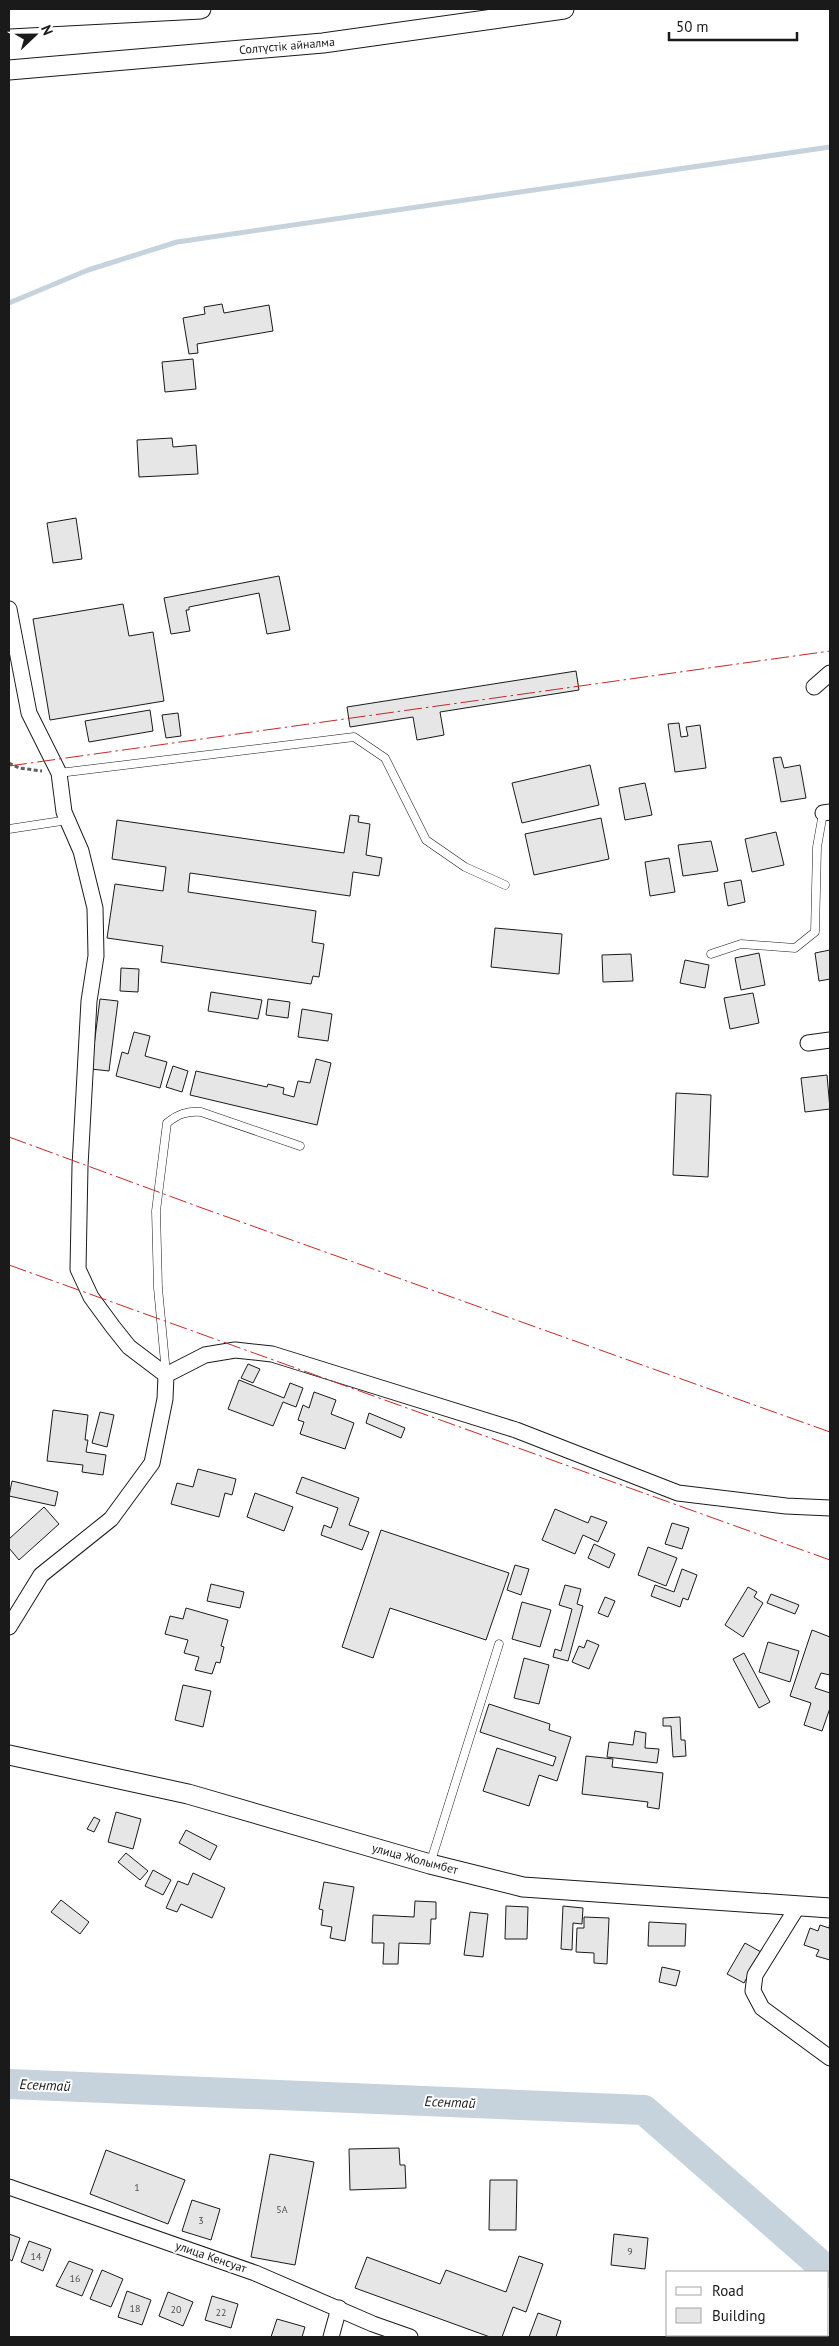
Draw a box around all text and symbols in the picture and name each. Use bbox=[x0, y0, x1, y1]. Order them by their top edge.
north arrow bbox=[10, 10, 60, 60]
scale bar bbox=[669, 10, 796, 42]
text: 50 m bbox=[676, 17, 709, 36]
text: N bbox=[37, 22, 57, 38]
street label: Солтүстік айналма bbox=[238, 34, 336, 57]
street label: улица Жолымбет bbox=[371, 1840, 460, 1877]
water label: Есентай bbox=[19, 2075, 71, 2095]
water label: Есентай bbox=[424, 2092, 476, 2112]
house number: 1 bbox=[134, 2181, 140, 2194]
house number: 5А bbox=[276, 2203, 288, 2216]
house number: 3 bbox=[198, 2214, 204, 2227]
street label: улица Кенсуат bbox=[174, 2237, 249, 2276]
house number: 9 bbox=[627, 2245, 633, 2258]
house number: 14 bbox=[31, 2250, 42, 2263]
legend bbox=[666, 2271, 829, 2336]
house number: 16 bbox=[70, 2272, 80, 2285]
text: Road bbox=[712, 2281, 744, 2300]
house number: 18 bbox=[130, 2302, 140, 2315]
house number: 20 bbox=[171, 2303, 182, 2316]
house number: 22 bbox=[216, 2306, 226, 2319]
text: Building bbox=[712, 2306, 766, 2325]

